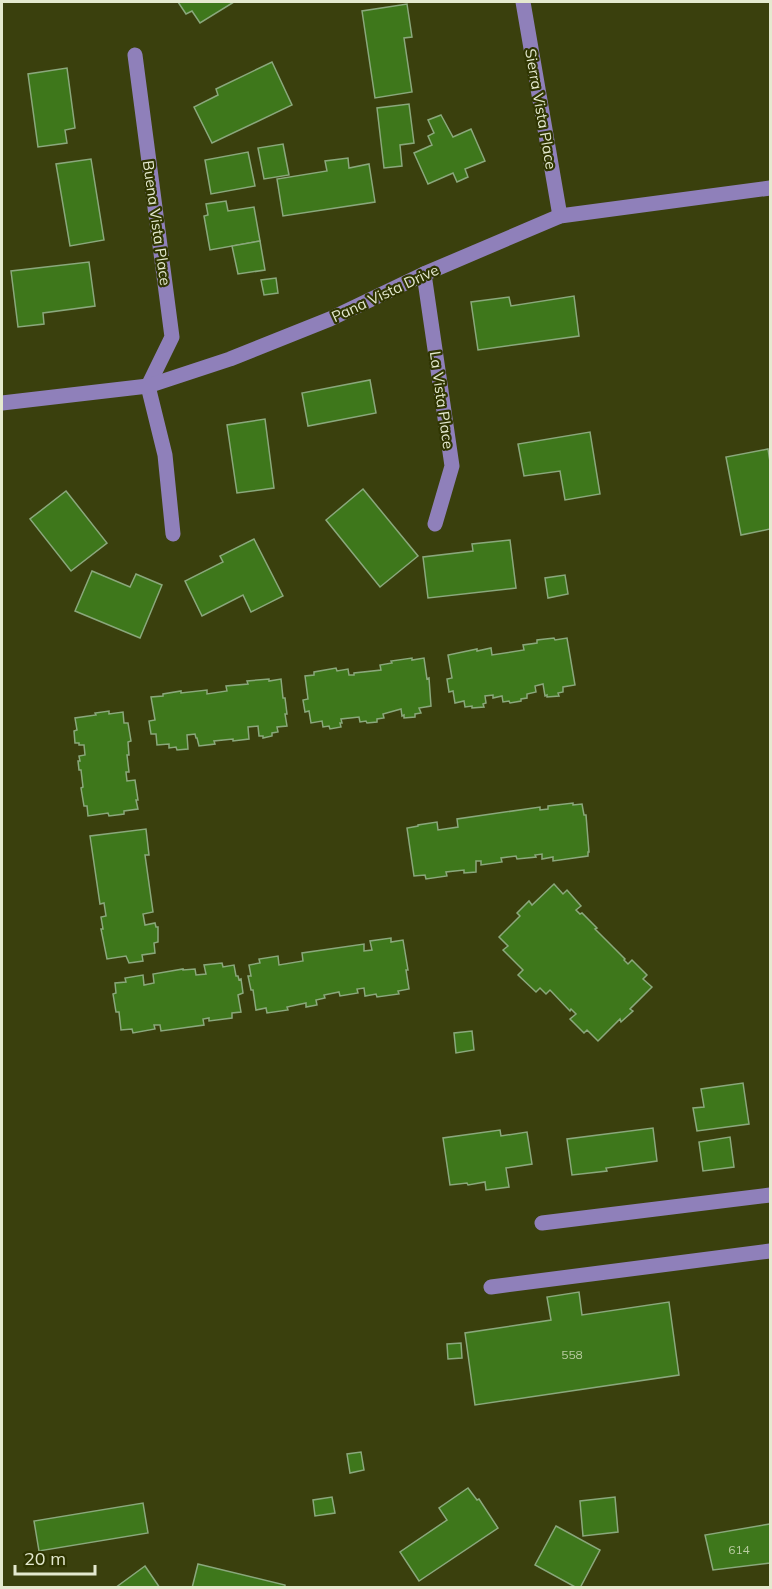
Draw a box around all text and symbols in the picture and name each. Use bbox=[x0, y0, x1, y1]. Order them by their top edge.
street label: Sierra Vista Place bbox=[521, 47, 561, 171]
street label: Buena Vista Place bbox=[139, 159, 175, 287]
street label: Pana Vista Drive bbox=[328, 260, 442, 326]
street label: La Vista Place bbox=[426, 350, 458, 450]
house number: 558 bbox=[561, 1347, 583, 1362]
scale bar bbox=[15, 1538, 94, 1576]
house number: 614 bbox=[728, 1542, 750, 1557]
text: 20 m bbox=[24, 1547, 66, 1570]

